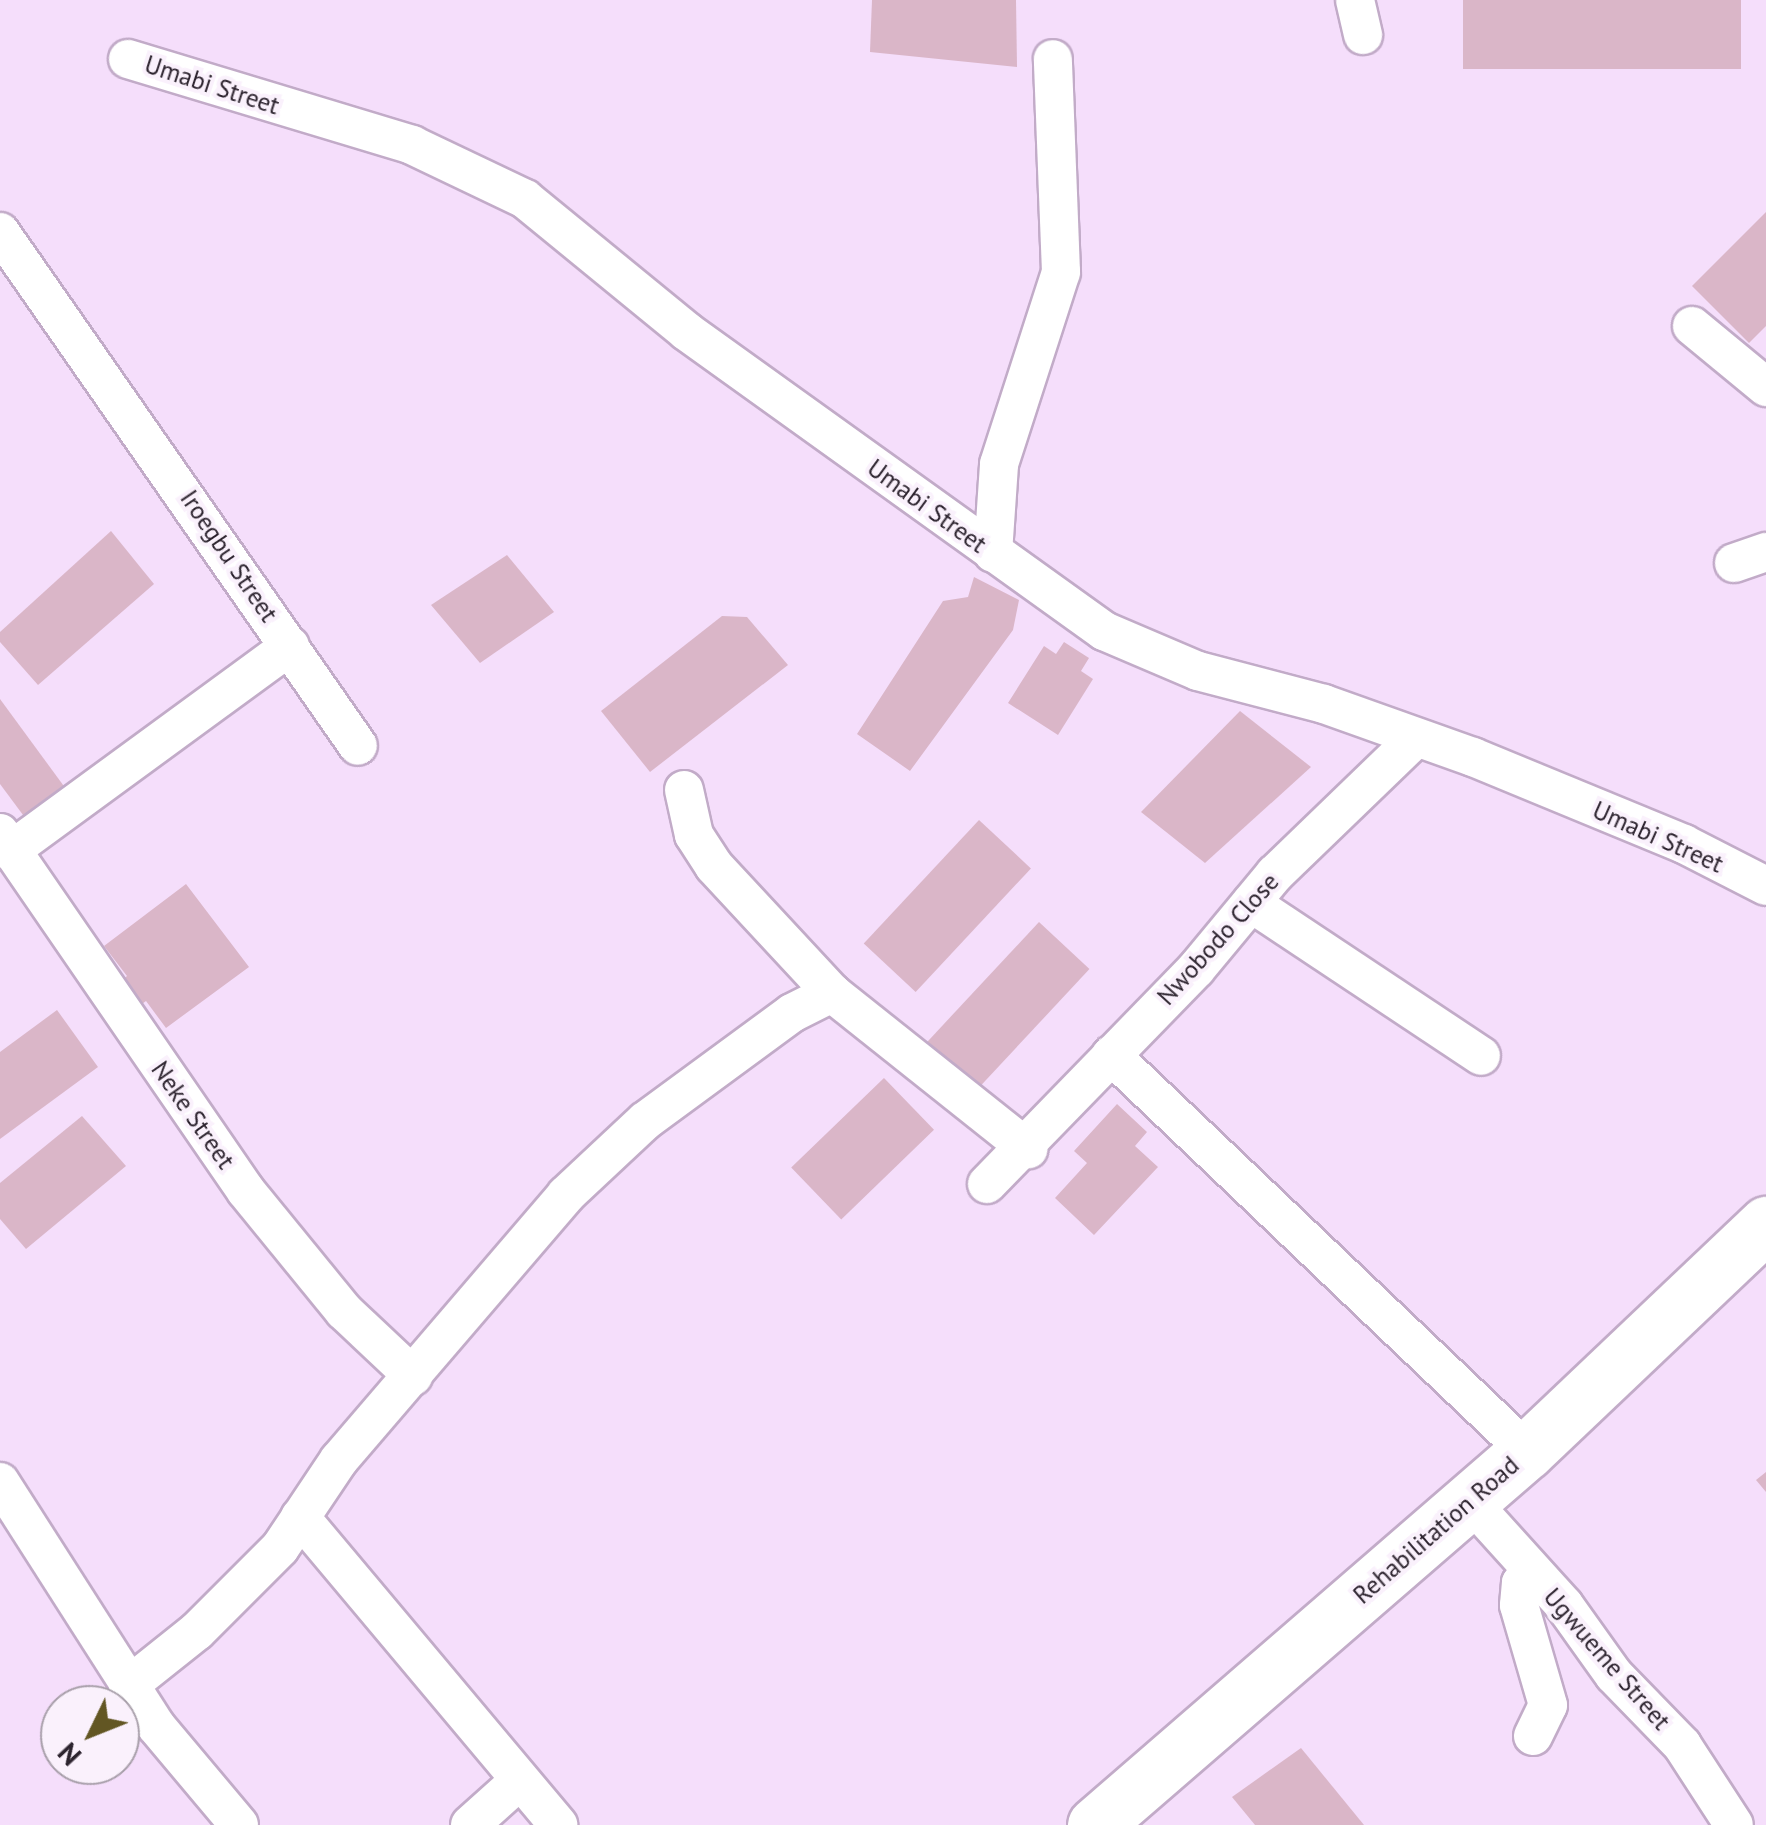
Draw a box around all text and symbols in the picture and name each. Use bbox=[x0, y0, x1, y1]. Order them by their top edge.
street label: Umabi Street bbox=[141, 49, 283, 121]
street label: Umabi Street bbox=[862, 453, 992, 559]
street label: Iroegbu Street bbox=[174, 484, 284, 628]
street label: Umabi Street bbox=[1588, 795, 1728, 879]
street label: Nwobodo Close bbox=[1151, 867, 1285, 1011]
street label: Neke Street bbox=[145, 1055, 241, 1175]
street label: Rehabilitation Road bbox=[1347, 1450, 1525, 1610]
street label: Ugwueme Street bbox=[1537, 1582, 1677, 1736]
north arrow bbox=[40, 1685, 140, 1785]
text: N bbox=[49, 1735, 89, 1774]

